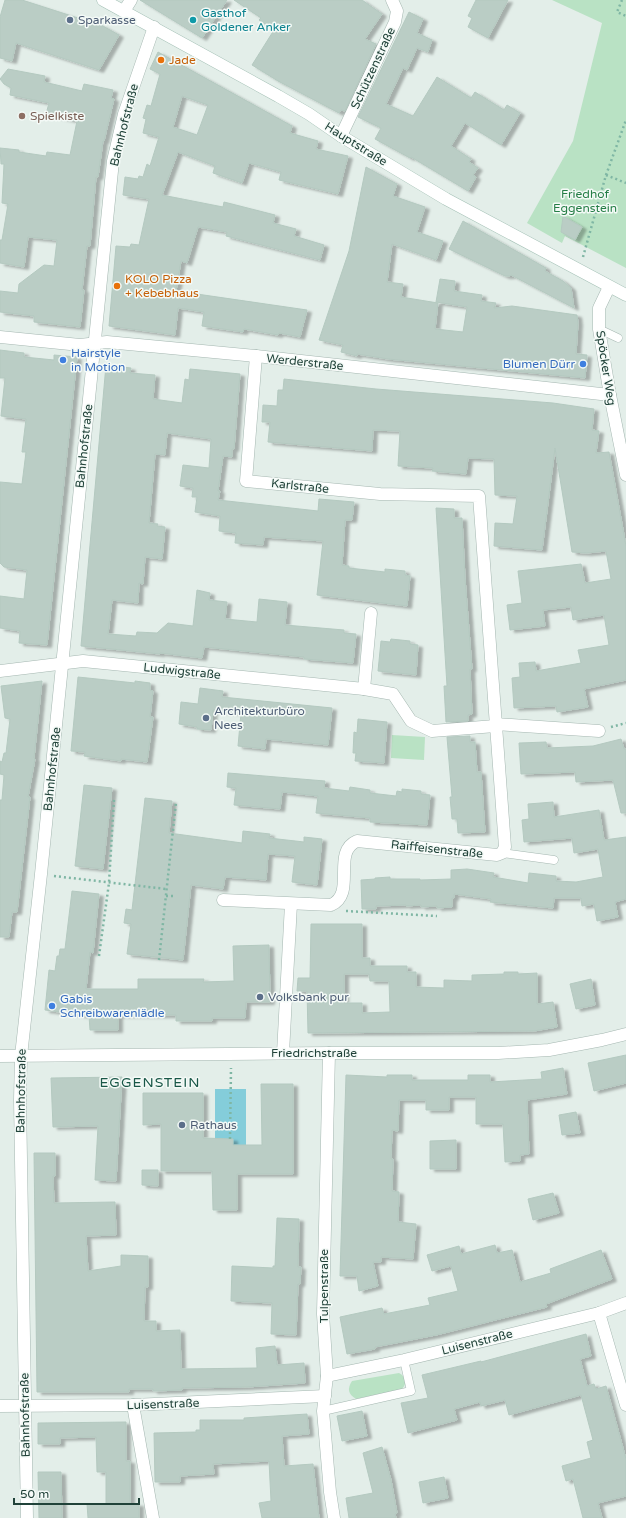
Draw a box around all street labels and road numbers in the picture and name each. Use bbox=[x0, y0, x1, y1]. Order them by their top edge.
street label: Schützenstraße bbox=[348, 25, 398, 111]
street label: Bahnhofstraße bbox=[107, 82, 141, 168]
street label: Hauptstraße bbox=[322, 119, 390, 169]
street label: Spöcker Weg bbox=[593, 330, 619, 406]
street label: Werderstraße bbox=[266, 351, 344, 373]
street label: Bahnhofstraße bbox=[73, 403, 95, 489]
street label: Karlstraße bbox=[270, 476, 330, 496]
street label: Ludwigstraße bbox=[143, 660, 222, 682]
street label: Bahnhofstraße bbox=[41, 726, 63, 812]
street label: Raiffeisenstraße bbox=[390, 837, 484, 861]
street label: Friedrichstraße bbox=[271, 1046, 357, 1060]
street label: Bahnhofstraße bbox=[13, 1048, 29, 1133]
street label: Tulpenstraße bbox=[317, 1249, 331, 1323]
street label: Luisenstraße bbox=[440, 1326, 514, 1358]
street label: Bahnhofstraße bbox=[17, 1372, 33, 1457]
street label: Luisenstraße bbox=[126, 1396, 200, 1412]

